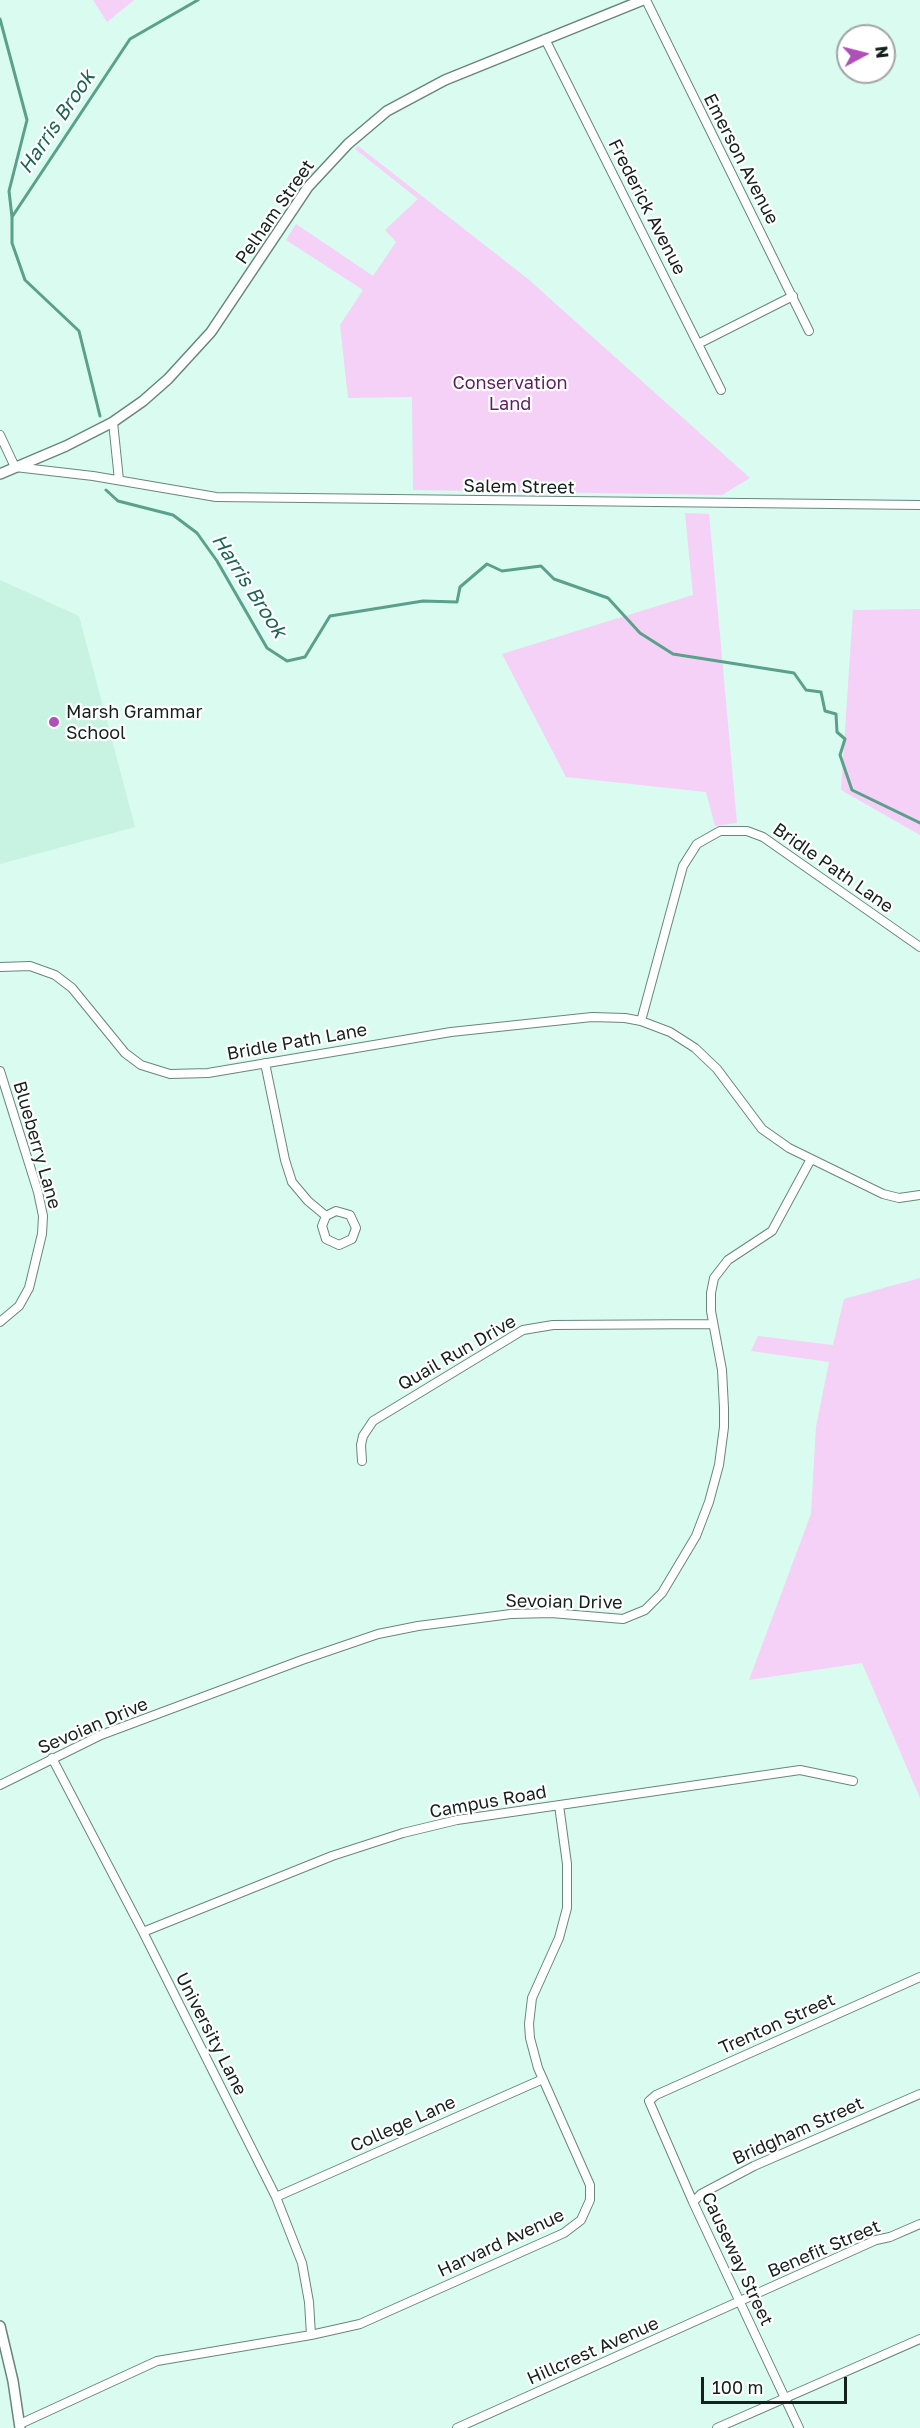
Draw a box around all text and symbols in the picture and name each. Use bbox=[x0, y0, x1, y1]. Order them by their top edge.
north arrow bbox=[836, 24, 896, 84]
text: N bbox=[871, 45, 893, 59]
water label: Harris Brook bbox=[14, 66, 100, 178]
street label: Emerson Avenue bbox=[699, 90, 783, 228]
street label: Frederick Avenue bbox=[603, 136, 691, 278]
street label: Pelham Street bbox=[231, 156, 319, 268]
park label: Conservation Land bbox=[452, 372, 568, 415]
street label: Salem Street bbox=[463, 475, 575, 499]
water label: Harris Brook bbox=[206, 529, 292, 643]
place label: Marsh Grammar School bbox=[66, 701, 203, 744]
marker: Marsh Grammar School bbox=[47, 715, 61, 729]
street label: Bridle Path Lane bbox=[769, 818, 897, 918]
street label: Bridle Path Lane bbox=[225, 1019, 369, 1065]
street label: Blueberry Lane bbox=[8, 1079, 66, 1211]
street label: Quail Run Drive bbox=[394, 1311, 520, 1395]
street label: Sevoian Drive bbox=[505, 1590, 623, 1614]
street label: Sevoian Drive bbox=[35, 1693, 151, 1759]
street label: Campus Road bbox=[428, 1781, 548, 1823]
street label: University Lane bbox=[171, 1969, 251, 2099]
street label: Trenton Street bbox=[716, 1989, 838, 2059]
street label: College Lane bbox=[347, 2091, 459, 2157]
street label: Bridgham Street bbox=[729, 2092, 867, 2170]
street label: Causeway Street bbox=[697, 2189, 777, 2329]
street label: Harvard Avenue bbox=[434, 2204, 568, 2282]
street label: Benefit Street bbox=[764, 2216, 884, 2282]
street label: Hillcrest Avenue bbox=[524, 2312, 662, 2390]
scale bar bbox=[704, 2365, 850, 2403]
text: 100 m bbox=[712, 2376, 763, 2398]

